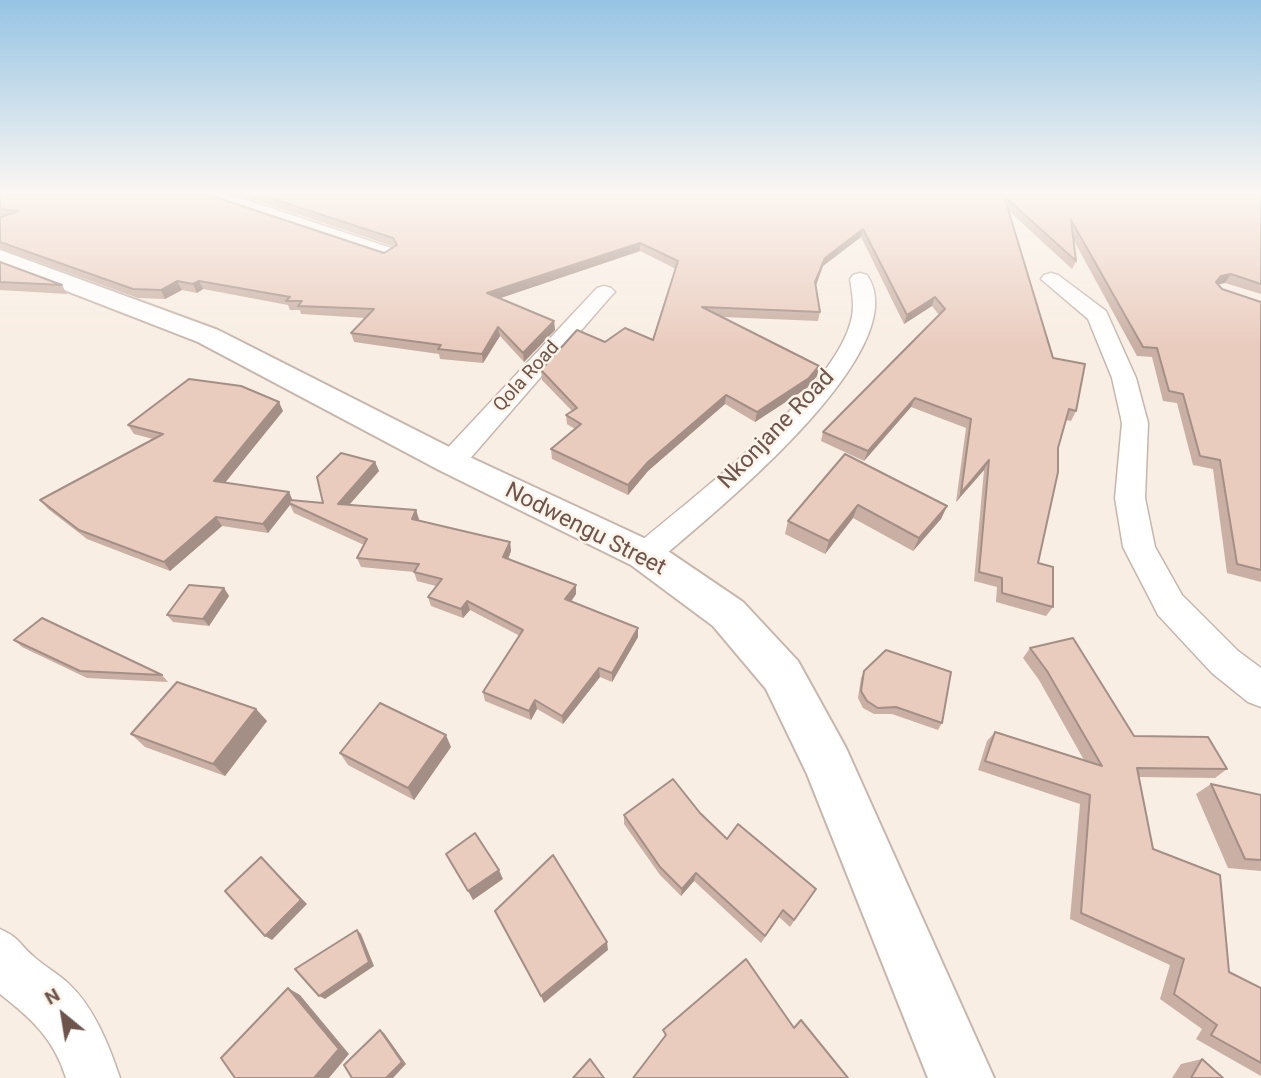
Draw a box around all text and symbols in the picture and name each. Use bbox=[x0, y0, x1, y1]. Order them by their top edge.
street label: Qola Road bbox=[489, 337, 565, 417]
street label: Nkonjane Road bbox=[713, 365, 841, 495]
street label: Nodwengu Street bbox=[500, 478, 670, 582]
north arrow bbox=[28, 980, 98, 1050]
text: N bbox=[41, 983, 64, 1010]

